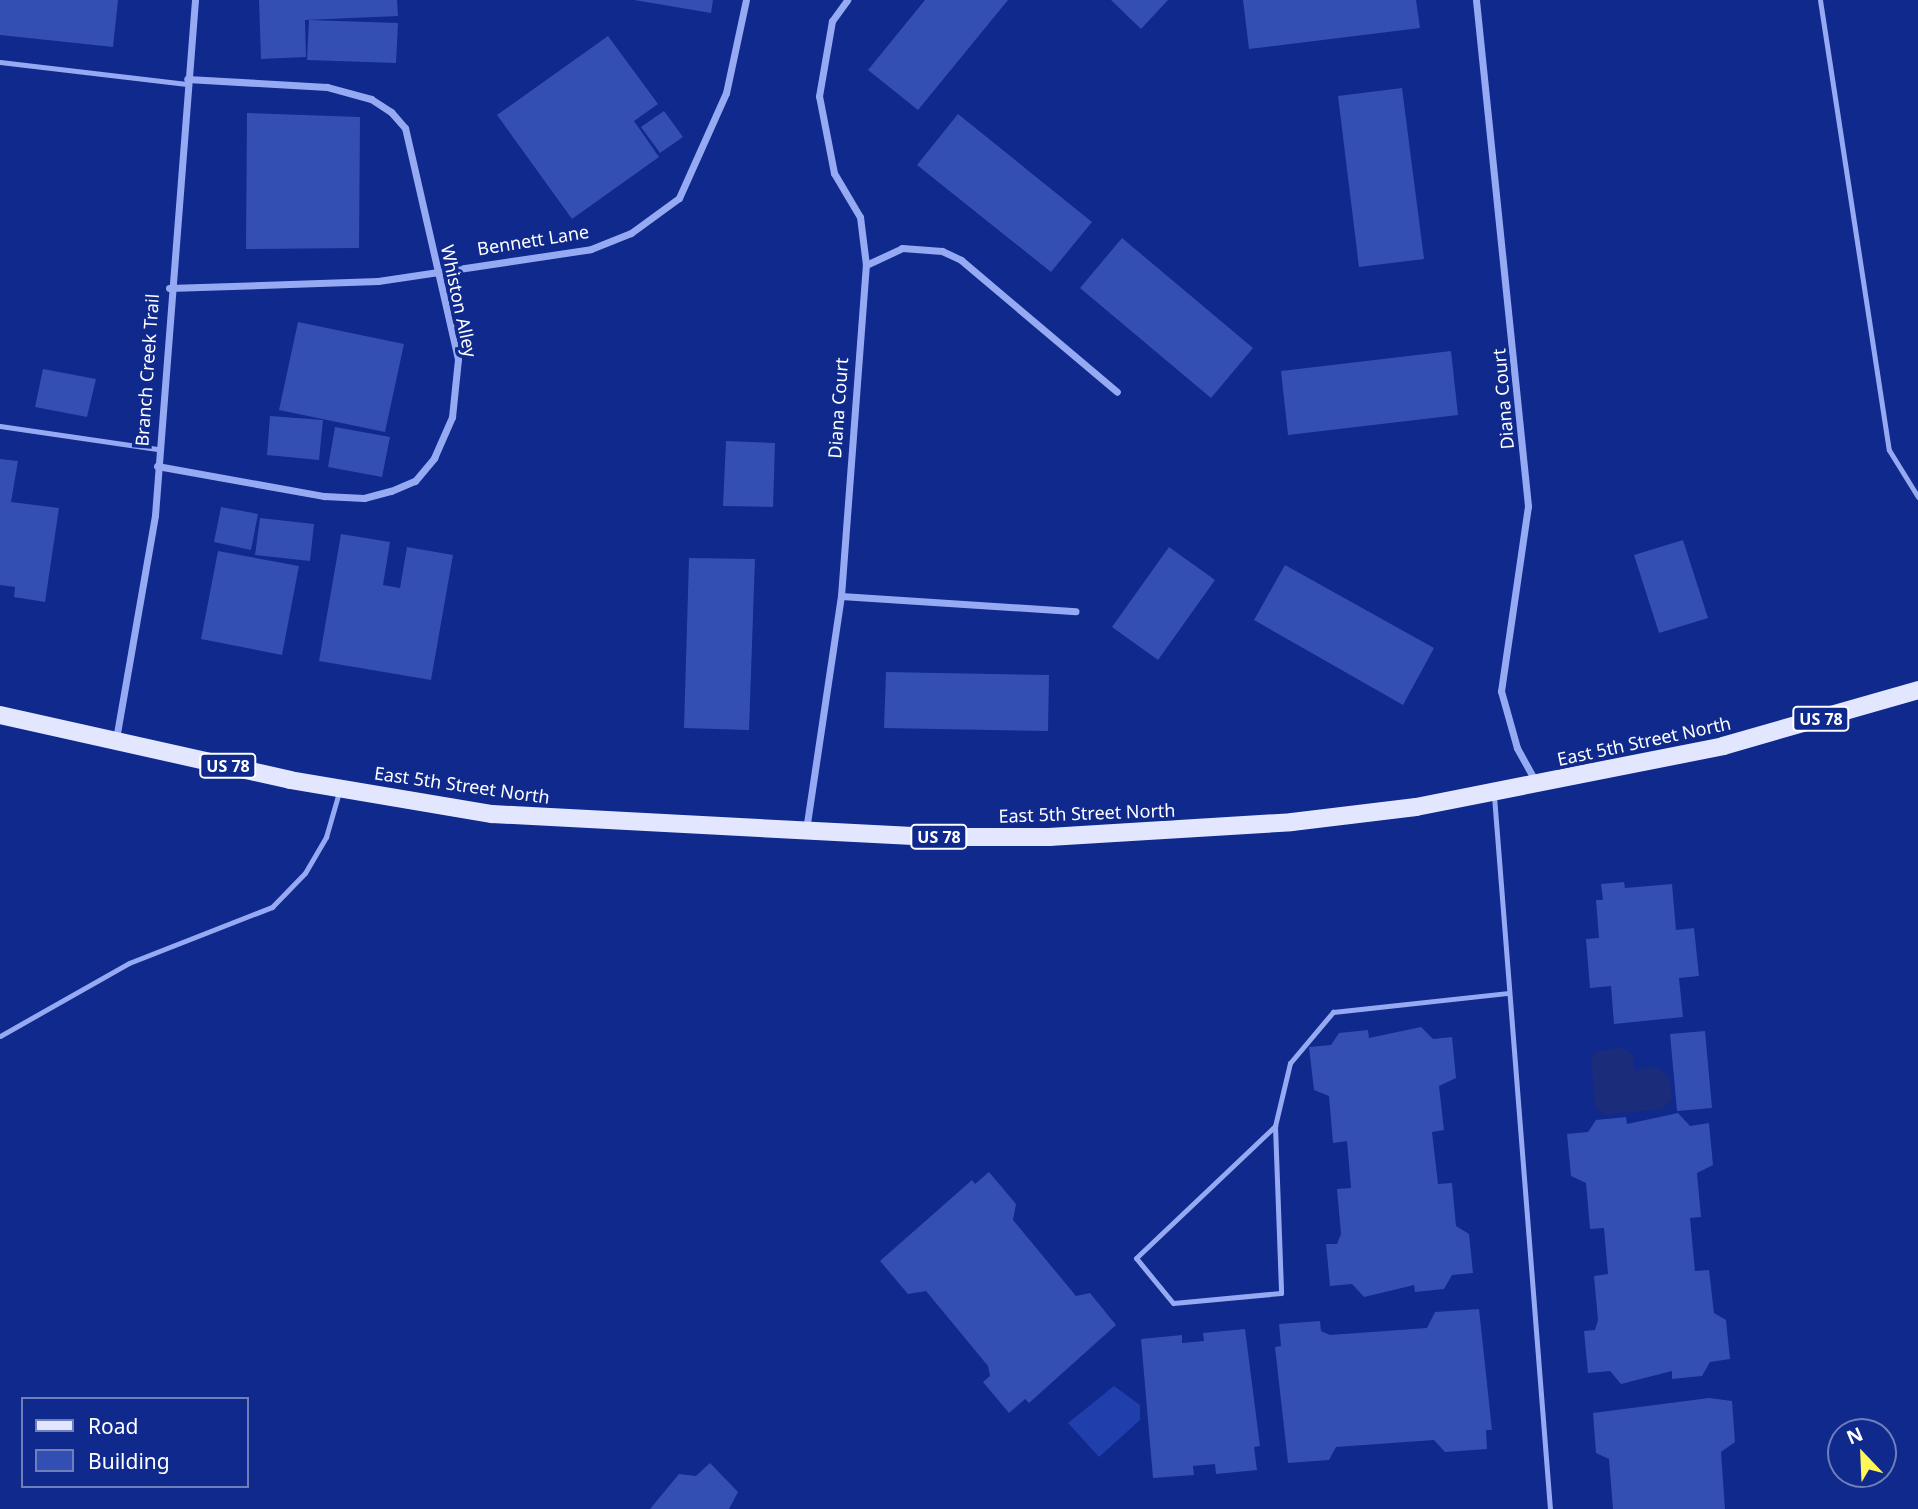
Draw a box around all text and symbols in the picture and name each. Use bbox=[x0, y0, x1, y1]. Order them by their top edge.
street label: Bennett Lane bbox=[476, 221, 590, 259]
street label: Whiston Alley bbox=[437, 243, 481, 359]
street label: Branch Creek Trail bbox=[131, 293, 163, 447]
street label: Diana Court bbox=[1488, 348, 1518, 450]
street label: Diana Court bbox=[824, 357, 852, 459]
road number: US 78 bbox=[1791, 706, 1851, 732]
street label: East 5th Street North bbox=[1555, 712, 1733, 770]
road number: US 78 bbox=[198, 754, 258, 778]
street label: East 5th Street North bbox=[373, 762, 551, 808]
street label: East 5th Street North bbox=[998, 799, 1176, 827]
road number: US 78 bbox=[909, 824, 969, 850]
legend bbox=[21, 1397, 248, 1488]
text: Road bbox=[88, 1412, 138, 1440]
north arrow bbox=[1827, 1418, 1897, 1488]
text: N bbox=[1842, 1421, 1867, 1450]
text: Building bbox=[88, 1447, 170, 1475]

